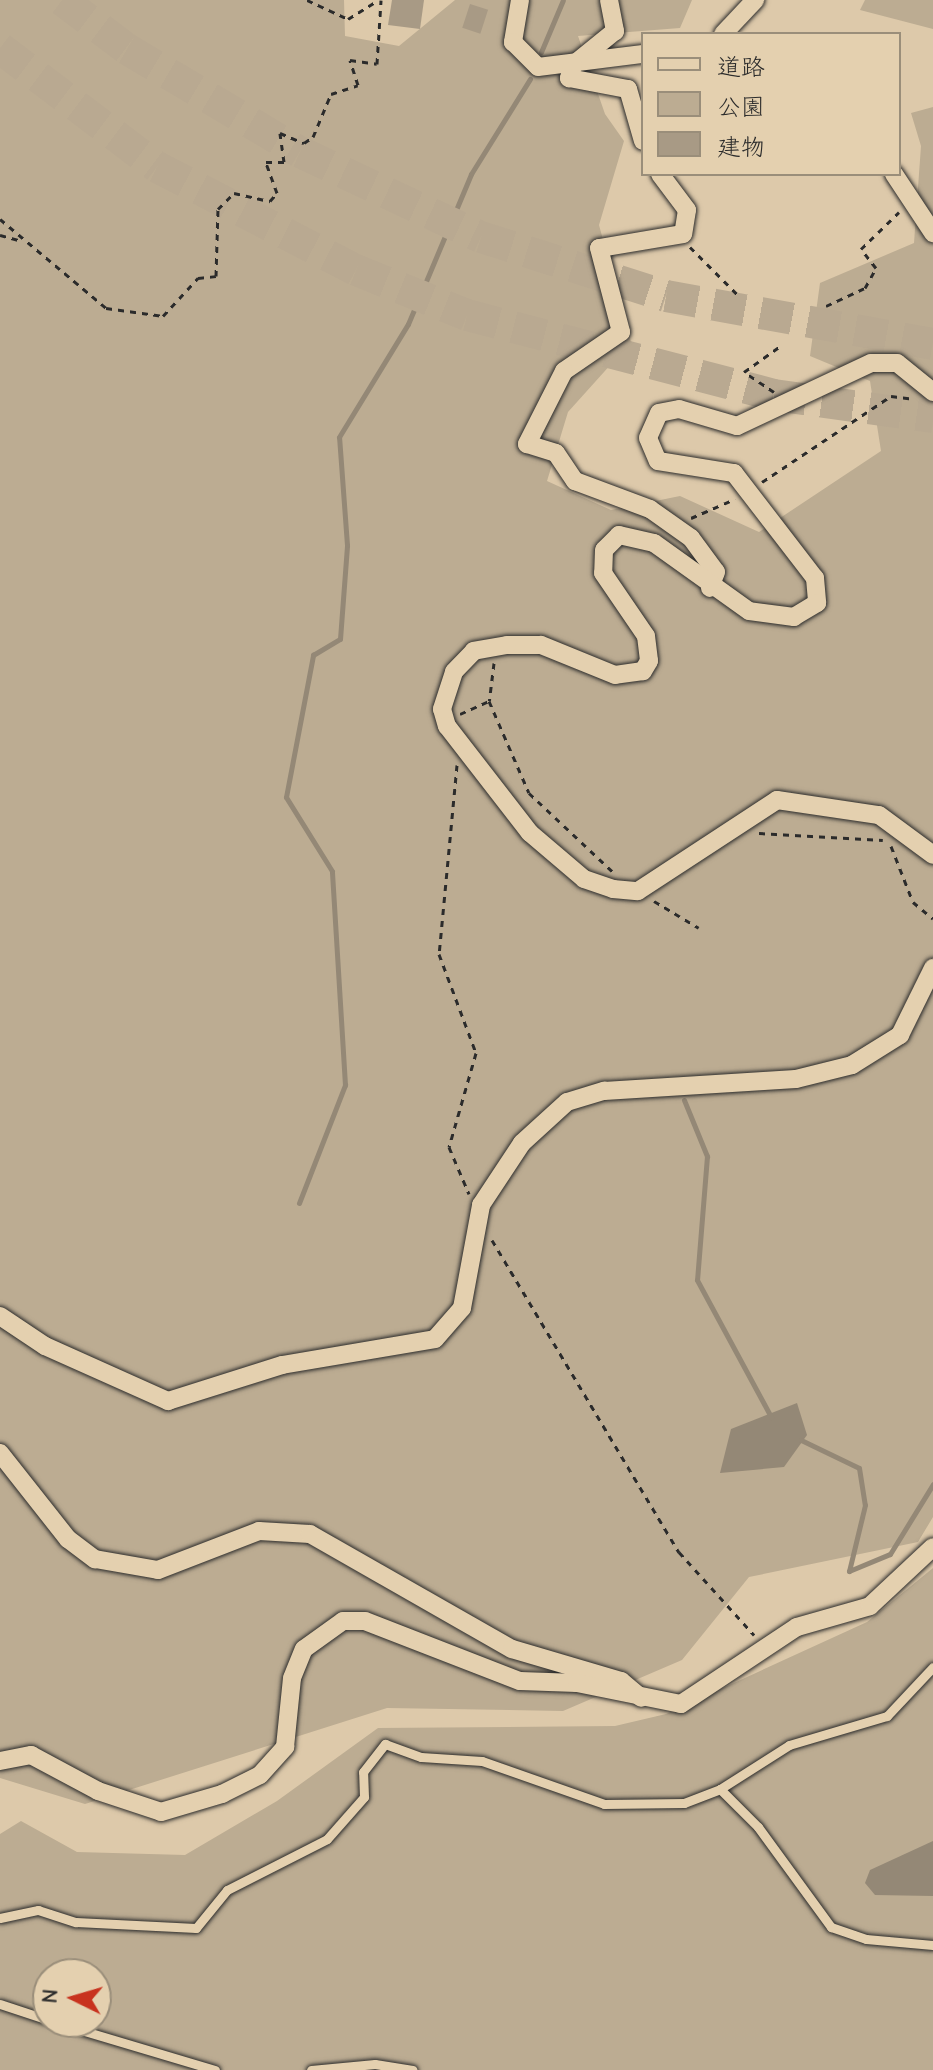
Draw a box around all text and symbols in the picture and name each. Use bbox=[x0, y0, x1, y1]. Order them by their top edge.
legend bbox=[641, 32, 901, 176]
text: 道路 bbox=[717, 53, 765, 81]
text: 公園 bbox=[717, 93, 765, 121]
text: 建物 bbox=[717, 133, 765, 161]
north arrow bbox=[32, 1958, 112, 2038]
text: N bbox=[37, 1988, 64, 2004]

